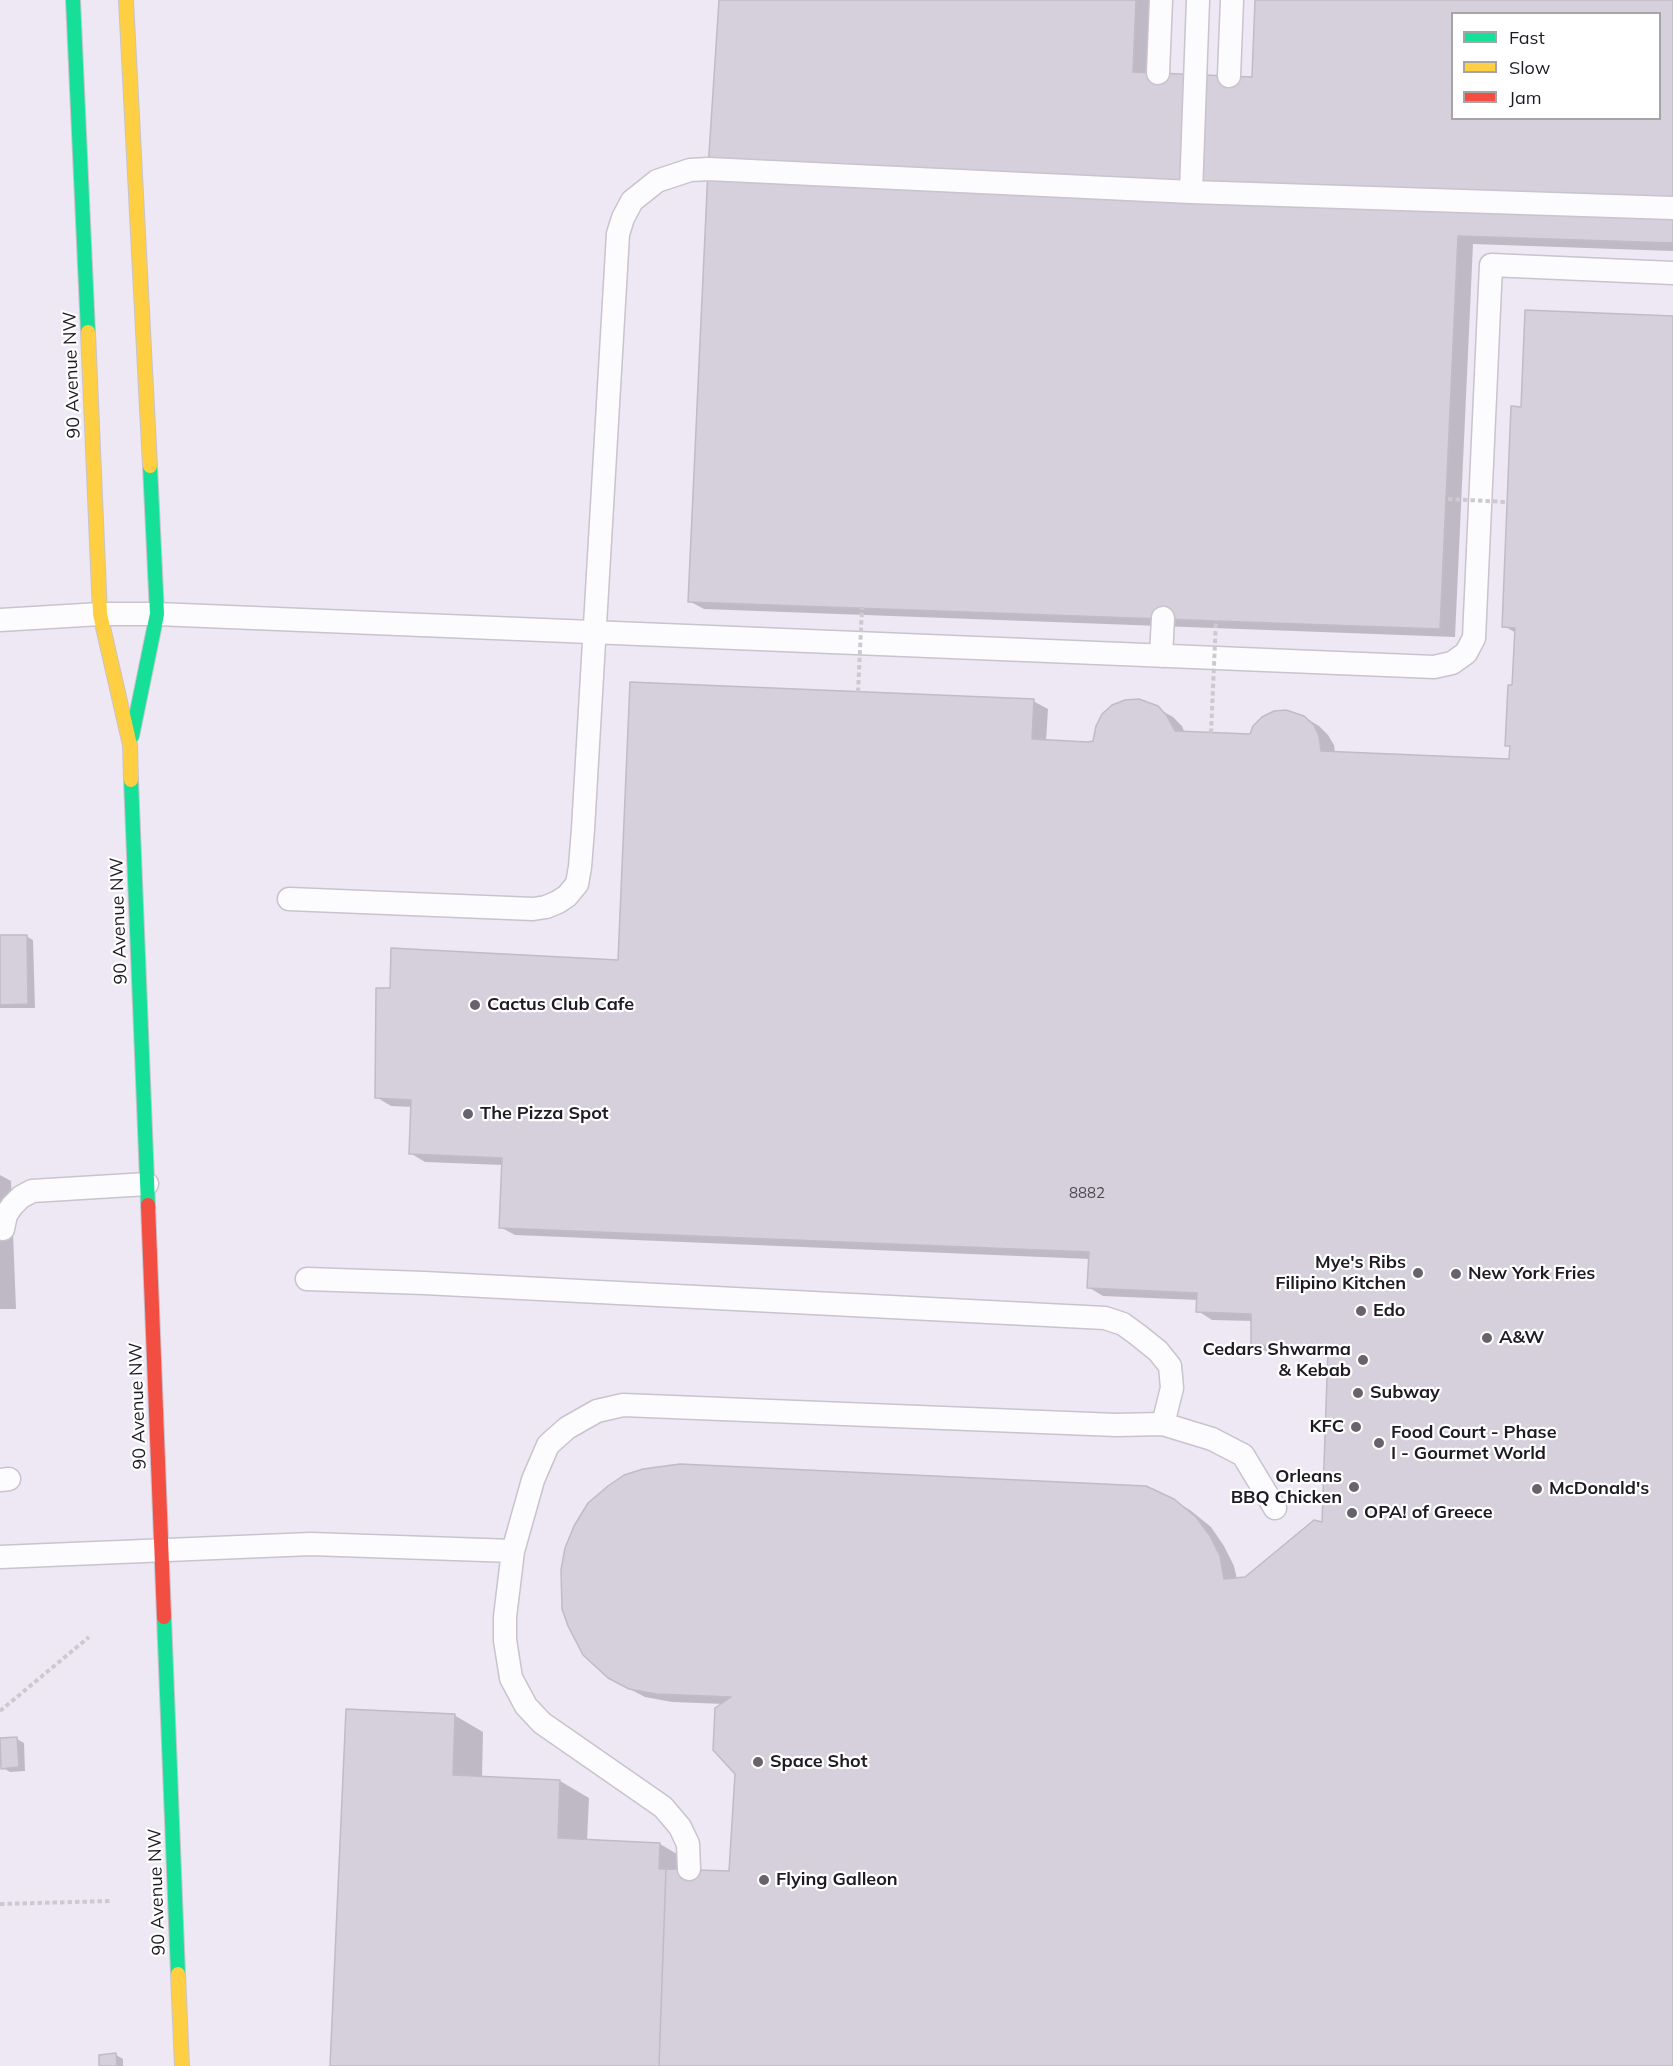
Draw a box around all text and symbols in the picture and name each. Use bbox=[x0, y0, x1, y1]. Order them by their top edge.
legend bbox=[1451, 12, 1661, 120]
text: Fast bbox=[1509, 26, 1545, 49]
text: Slow bbox=[1509, 56, 1550, 79]
text: Jam bbox=[1509, 86, 1542, 109]
street label: 90 Avenue NW bbox=[59, 311, 85, 439]
street label: 90 Avenue NW bbox=[106, 857, 132, 985]
place label: Cactus Club Cafe bbox=[487, 994, 634, 1016]
marker: Cactus Club Cafe bbox=[468, 998, 482, 1012]
place label: The Pizza Spot bbox=[480, 1103, 609, 1125]
marker: The Pizza Spot bbox=[461, 1107, 475, 1121]
house number: 8882 bbox=[1069, 1184, 1105, 1202]
place label: Mye's Ribs Filipino Kitchen bbox=[1275, 1252, 1406, 1294]
place label: New York Fries bbox=[1468, 1263, 1595, 1285]
marker: Mye's Ribs Filipino Kitchen bbox=[1411, 1266, 1425, 1280]
marker: New York Fries bbox=[1449, 1267, 1463, 1281]
place label: Edo bbox=[1373, 1300, 1405, 1322]
marker: Edo bbox=[1354, 1304, 1368, 1318]
place label: A&W bbox=[1499, 1327, 1544, 1349]
marker: A&W bbox=[1480, 1331, 1494, 1345]
place label: Cedars Shwarma & Kebab bbox=[1203, 1339, 1351, 1382]
street label: 90 Avenue NW bbox=[125, 1342, 151, 1470]
marker: Cedars Shwarma & Kebab bbox=[1356, 1353, 1370, 1367]
place label: Subway bbox=[1370, 1382, 1440, 1404]
marker: Subway bbox=[1351, 1386, 1365, 1400]
place label: KFC bbox=[1310, 1416, 1344, 1438]
marker: KFC bbox=[1349, 1420, 1363, 1434]
place label: Food Court - Phase I - Gourmet World bbox=[1391, 1422, 1556, 1464]
marker: Food Court - Phase I - Gourmet World bbox=[1372, 1436, 1386, 1450]
place label: Orleans BBQ Chicken bbox=[1231, 1466, 1342, 1508]
place label: McDonald's bbox=[1549, 1478, 1649, 1500]
marker: Orleans BBQ Chicken bbox=[1347, 1480, 1361, 1494]
marker: McDonald's bbox=[1530, 1482, 1544, 1496]
place label: OPA! of Greece bbox=[1364, 1502, 1493, 1524]
marker: OPA! of Greece bbox=[1345, 1506, 1359, 1520]
place label: Space Shot bbox=[770, 1751, 867, 1773]
marker: Space Shot bbox=[751, 1755, 765, 1769]
street label: 90 Avenue NW bbox=[144, 1828, 170, 1956]
place label: Flying Galleon bbox=[776, 1869, 898, 1891]
marker: Flying Galleon bbox=[757, 1873, 771, 1887]

